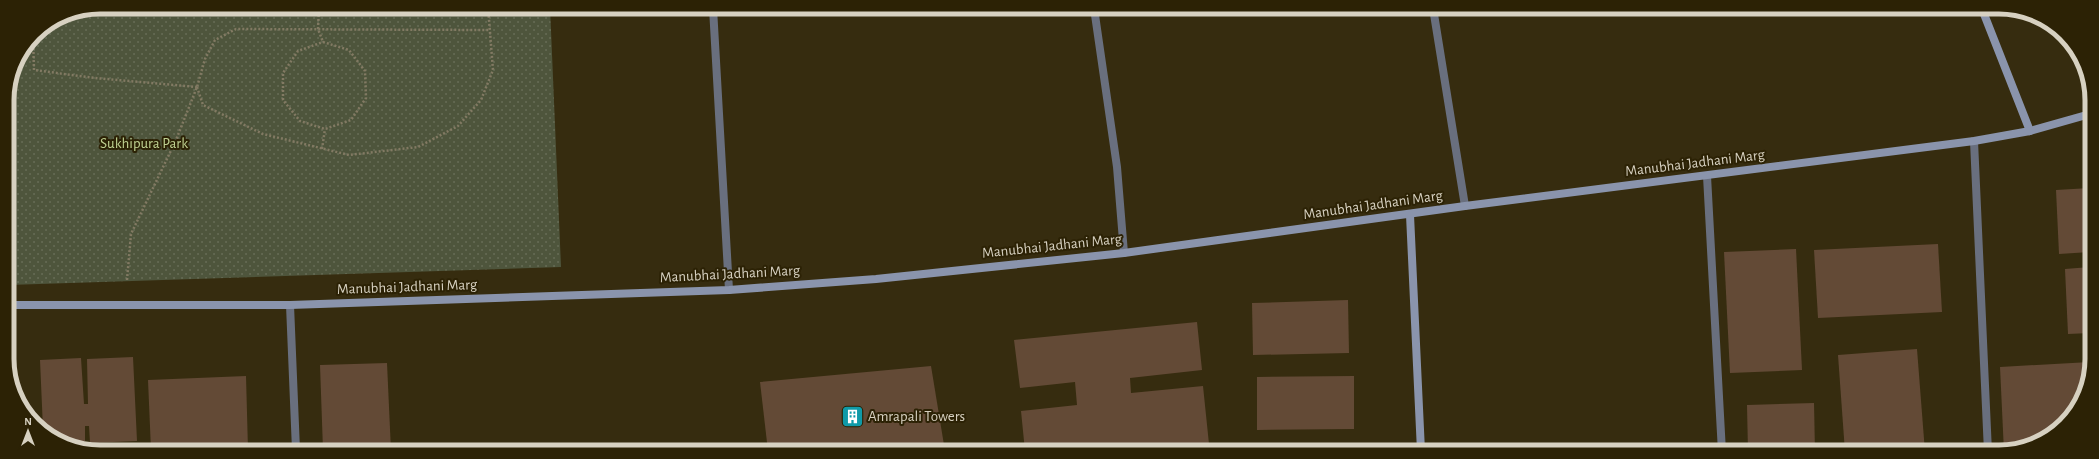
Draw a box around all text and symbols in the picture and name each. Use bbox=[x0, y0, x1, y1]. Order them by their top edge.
park label: Sukhipura Park bbox=[100, 136, 188, 151]
street label: Manubhai Jadhani Marg bbox=[1624, 147, 1766, 179]
street label: Manubhai Jadhani Marg bbox=[1302, 188, 1444, 222]
street label: Manubhai Jadhani Marg bbox=[981, 231, 1123, 261]
street label: Manubhai Jadhani Marg bbox=[659, 263, 801, 285]
street label: Manubhai Jadhani Marg bbox=[337, 277, 478, 297]
building icon: Amrapali Towers bbox=[839, 403, 865, 429]
place label: Amrapali Towers bbox=[868, 409, 965, 424]
north arrow bbox=[8, 411, 48, 451]
text: N bbox=[24, 416, 32, 427]

